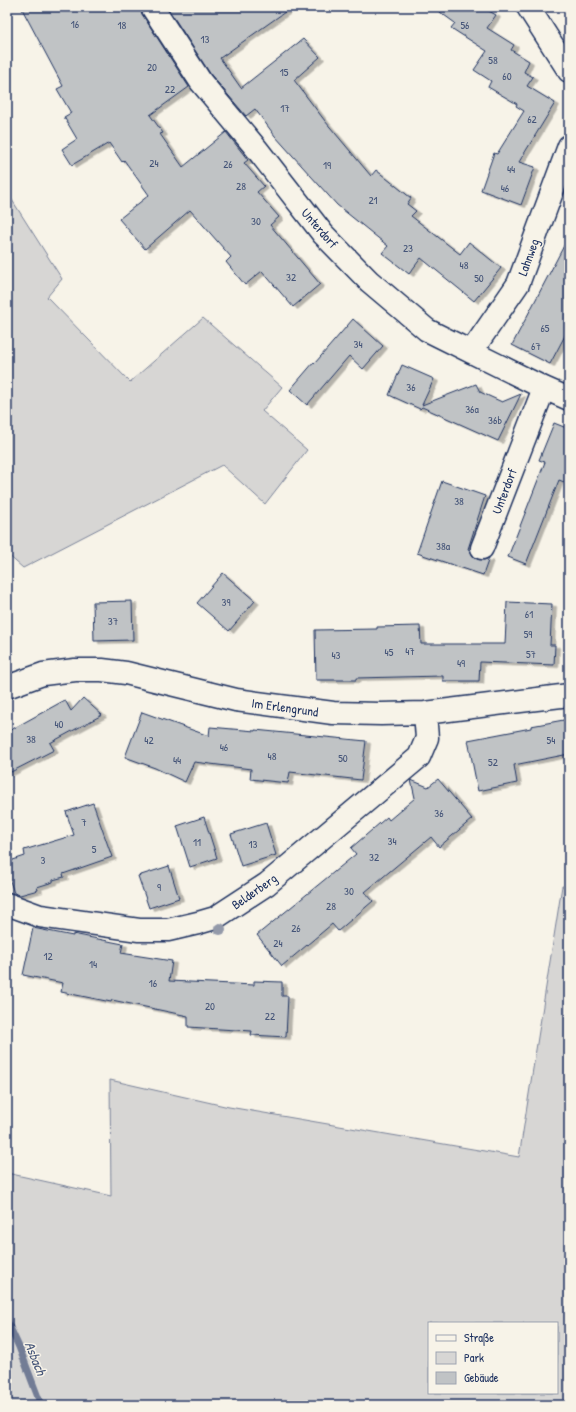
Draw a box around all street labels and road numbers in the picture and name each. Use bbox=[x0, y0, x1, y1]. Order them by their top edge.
street label: Unterdorf bbox=[298, 204, 343, 252]
street label: Lahnweg bbox=[513, 236, 543, 278]
street label: Unterdorf bbox=[487, 465, 521, 516]
street label: Im Erlengrund bbox=[251, 693, 319, 721]
street label: Belderberg bbox=[228, 869, 281, 913]

